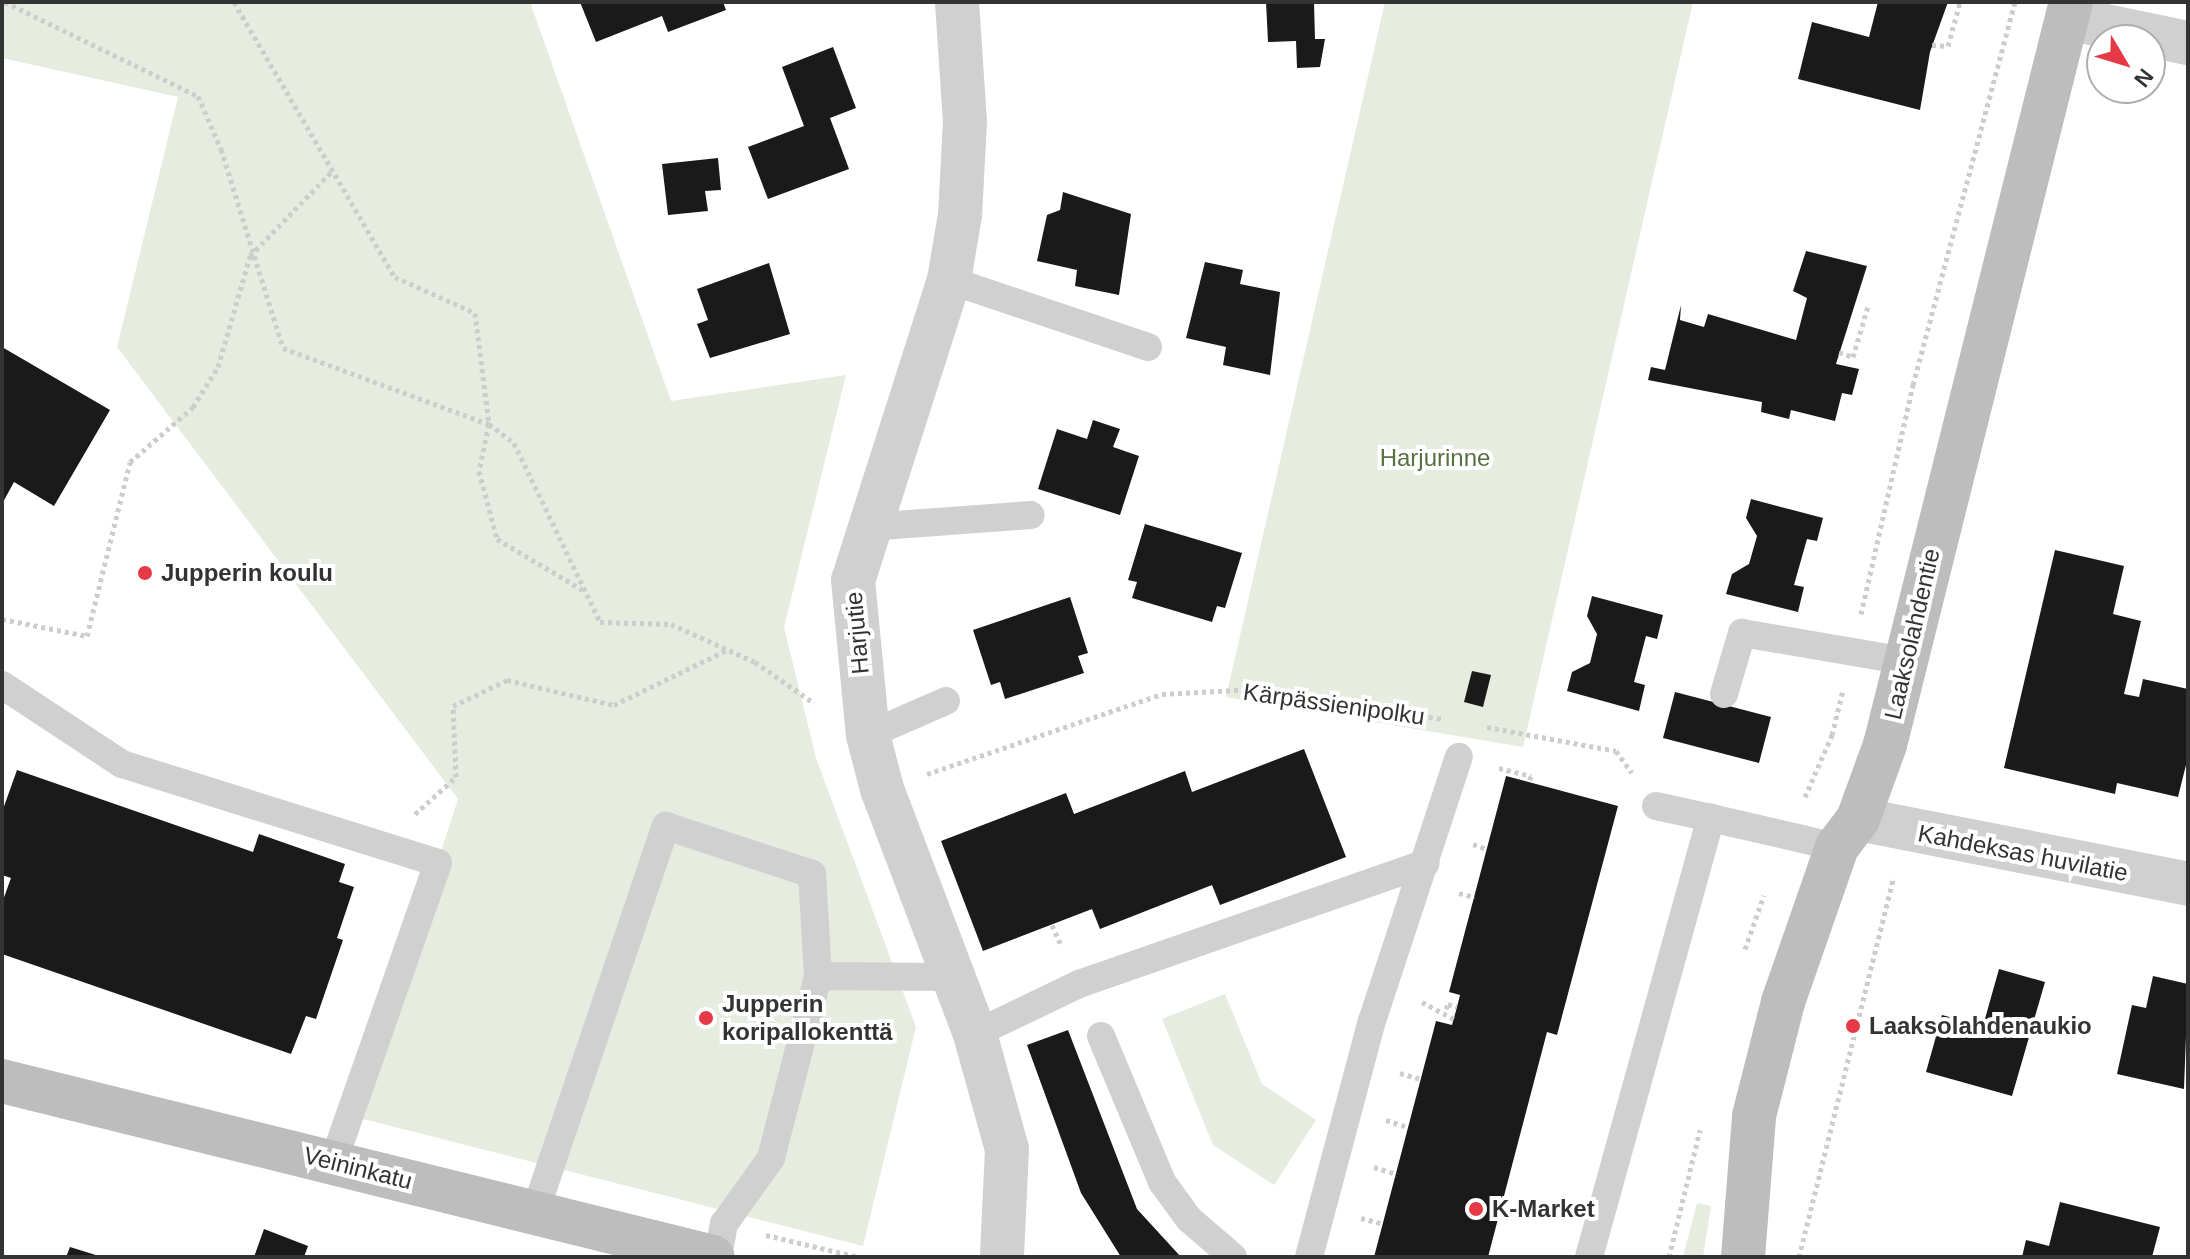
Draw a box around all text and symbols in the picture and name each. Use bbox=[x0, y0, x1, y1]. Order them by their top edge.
north arrow bbox=[2086, 24, 2166, 104]
text: N bbox=[2129, 64, 2158, 92]
park label: Harjurinne bbox=[1380, 444, 1490, 472]
street label: Laaksolahdentie bbox=[1878, 546, 1946, 722]
place label: Jupperin koulu bbox=[161, 559, 333, 587]
marker: Jupperin koulu bbox=[136, 564, 154, 582]
street label: Harjutie bbox=[839, 591, 875, 675]
street label: Kärpässienipolku bbox=[1241, 677, 1427, 731]
street label: Kahdeksas huvilatie bbox=[1915, 818, 2131, 888]
place label: Jupperin koripallokenttä bbox=[722, 990, 893, 1046]
marker: Jupperin koripallokenttä bbox=[697, 1009, 715, 1027]
place label: Laaksolahdenaukio bbox=[1869, 1012, 2092, 1040]
marker: Laaksolahdenaukio bbox=[1844, 1017, 1862, 1035]
street label: Veininkatu bbox=[301, 1141, 415, 1195]
place label: K-Market bbox=[1492, 1195, 1595, 1223]
marker: K-Market bbox=[1467, 1200, 1485, 1218]

